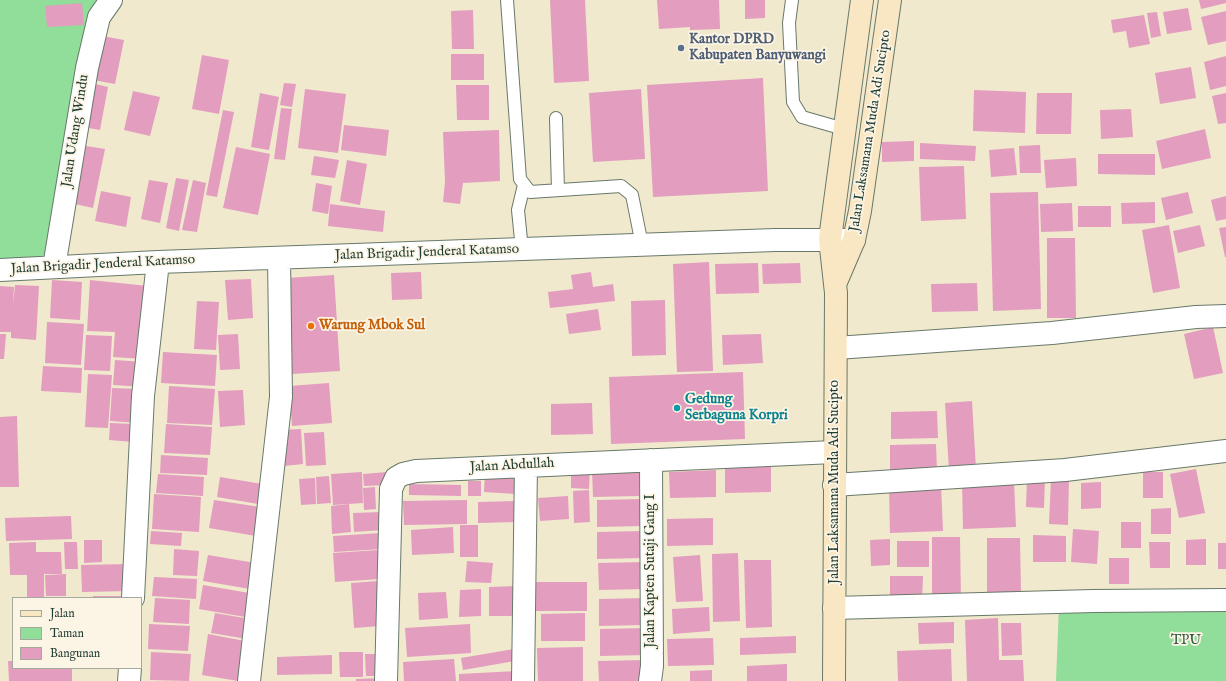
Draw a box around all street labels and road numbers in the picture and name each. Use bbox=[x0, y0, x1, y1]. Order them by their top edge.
street label: Jalan Laksamana Muda Adi Sucipto bbox=[847, 29, 895, 233]
street label: Jalan Udang Windu bbox=[59, 73, 93, 189]
street label: Jalan Brigadir Jenderal Katamso bbox=[334, 241, 520, 265]
street label: Jalan Brigadir Jenderal Katamso bbox=[10, 252, 196, 278]
street label: Jalan Laksamana Muda Adi Sucipto bbox=[827, 380, 843, 584]
street label: Jalan Abdullah bbox=[469, 455, 555, 477]
street label: Jalan Kapten Sutaji Gang I bbox=[643, 494, 659, 648]

